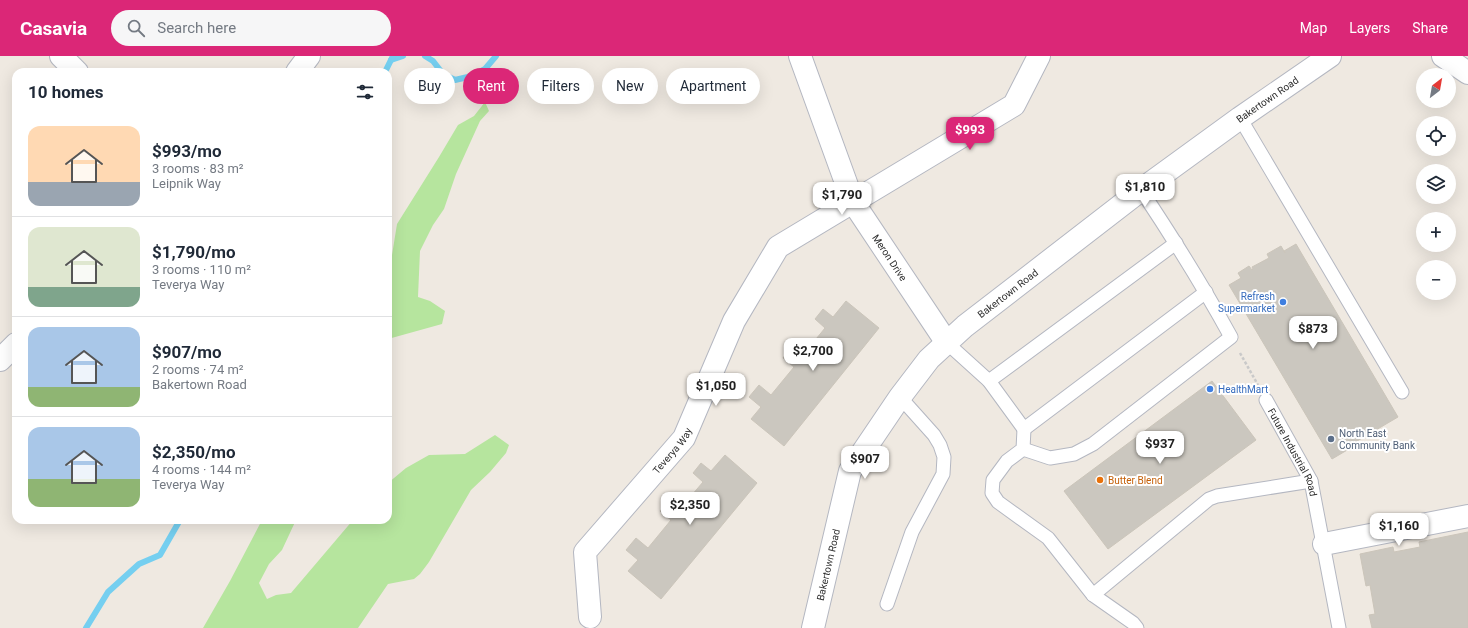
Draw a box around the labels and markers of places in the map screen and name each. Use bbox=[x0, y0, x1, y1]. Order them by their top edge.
pin: $993 bbox=[946, 117, 994, 151]
pin: $1,810 bbox=[1112, 174, 1178, 208]
pin: $1,790 bbox=[809, 182, 875, 216]
place label: Refresh Supermarket bbox=[1218, 291, 1275, 314]
marker: Refresh Supermarket bbox=[1278, 297, 1288, 307]
pin: $873 bbox=[1289, 316, 1337, 350]
pin: $2,700 bbox=[780, 338, 846, 372]
pin: $1,050 bbox=[683, 373, 749, 407]
marker: HealthMart bbox=[1205, 384, 1215, 394]
place label: HealthMart bbox=[1218, 384, 1268, 395]
place label: North East Community Bank bbox=[1339, 428, 1416, 451]
pin: $937 bbox=[1136, 431, 1184, 465]
marker: North East Community Bank bbox=[1326, 434, 1336, 444]
pin: $907 bbox=[841, 446, 889, 480]
marker: Butter Blend bbox=[1095, 475, 1105, 485]
place label: Butter Blend bbox=[1108, 475, 1163, 486]
pin: $2,350 bbox=[657, 492, 723, 526]
pin: $1,160 bbox=[1366, 513, 1432, 547]

